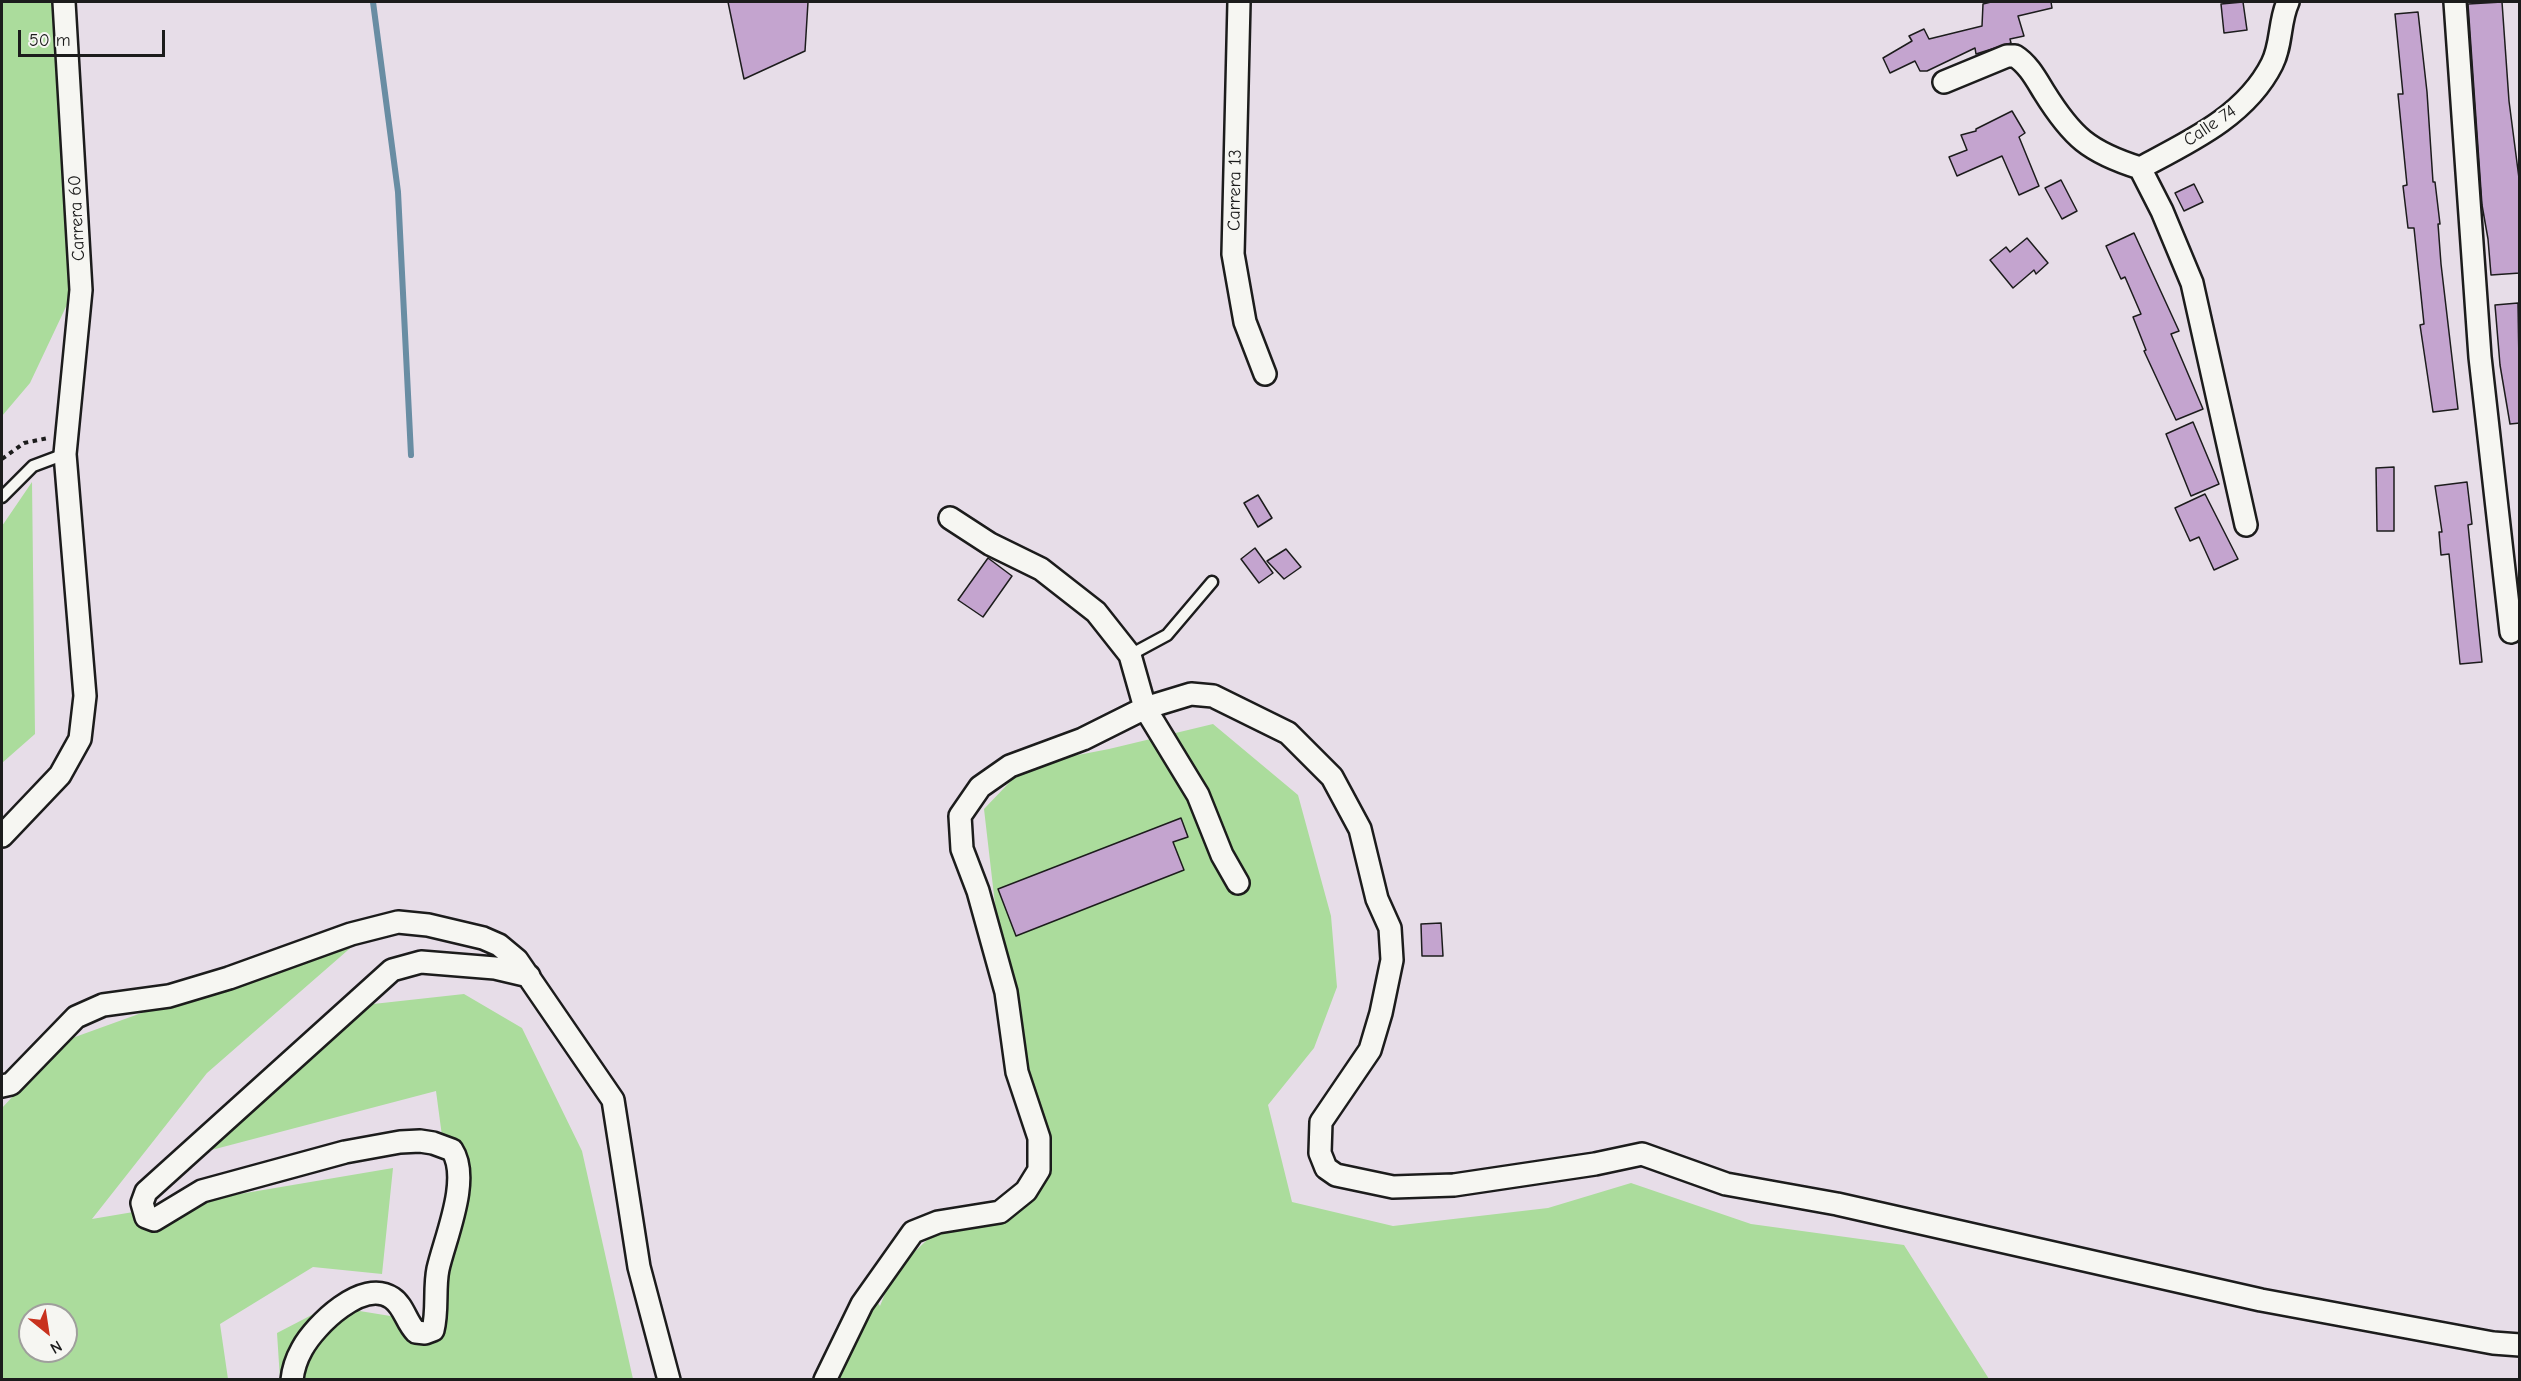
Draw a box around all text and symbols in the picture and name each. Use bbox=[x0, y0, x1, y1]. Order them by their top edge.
scale bar bbox=[21, 18, 168, 56]
text: 50 m bbox=[29, 30, 71, 51]
street label: Calle 74 bbox=[2179, 101, 2241, 151]
street label: Carrera 13 bbox=[1223, 149, 1247, 231]
street label: Carrera 60 bbox=[64, 174, 90, 262]
north arrow bbox=[18, 1303, 78, 1363]
text: N bbox=[47, 1336, 65, 1357]

